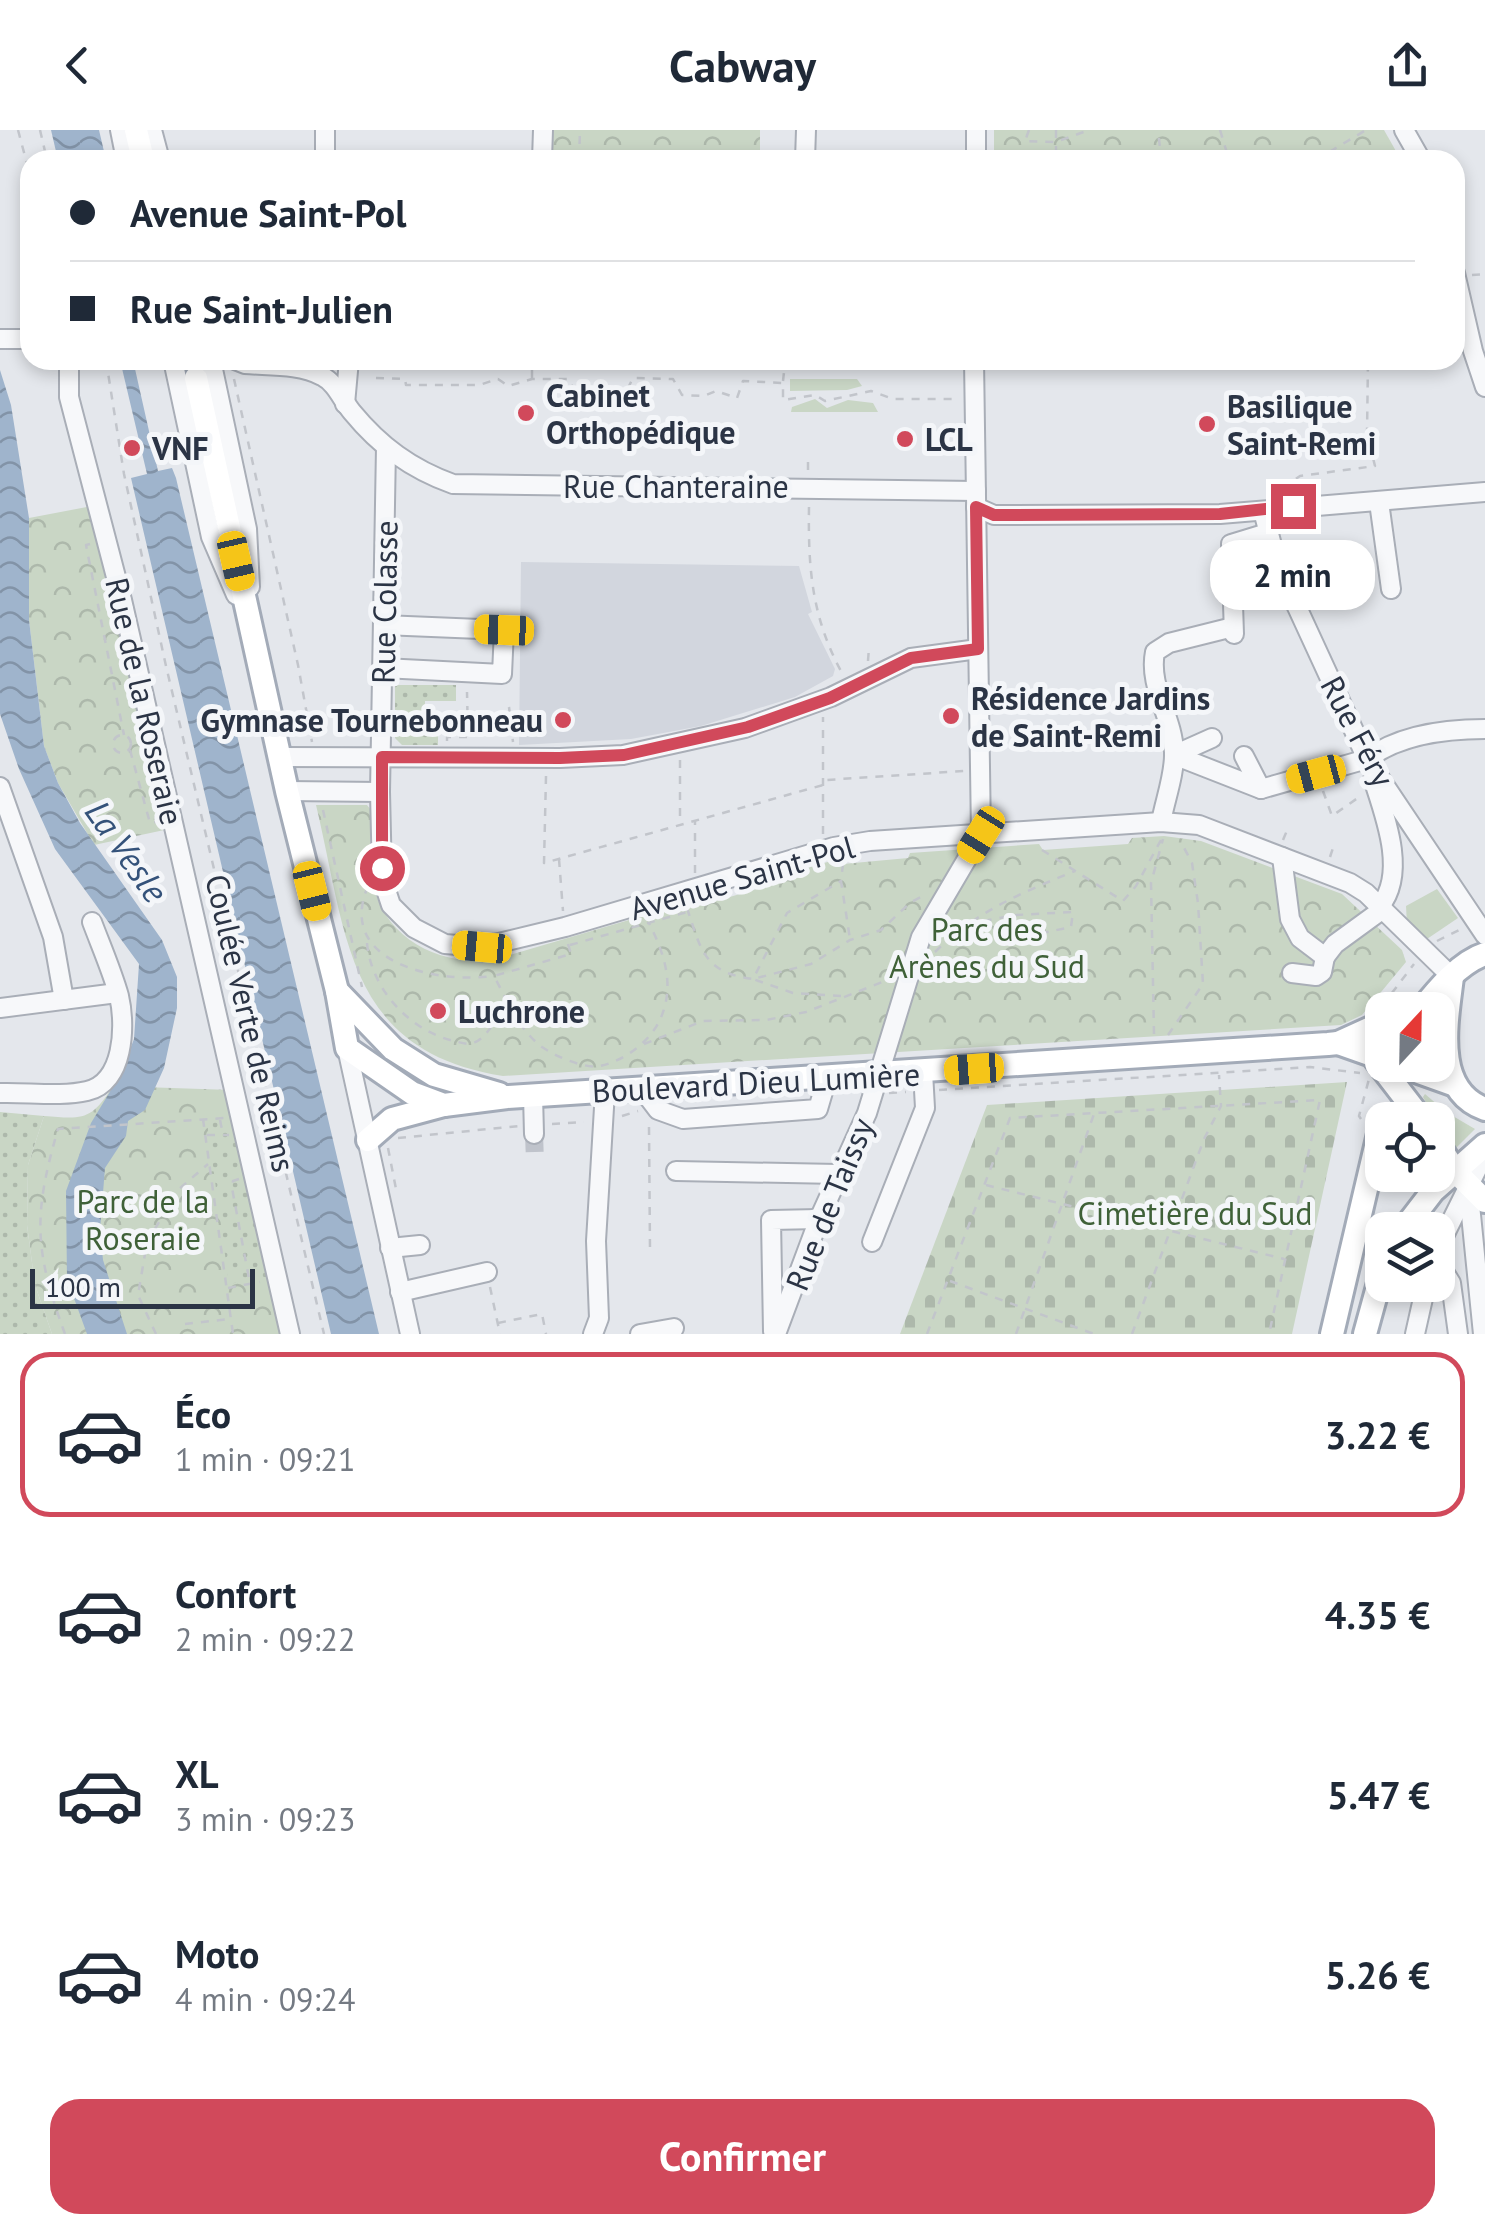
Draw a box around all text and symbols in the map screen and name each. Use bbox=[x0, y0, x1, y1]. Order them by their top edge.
text: Cabway bbox=[669, 36, 816, 94]
icon: back bbox=[50, 38, 105, 93]
icon: share bbox=[1380, 38, 1435, 93]
text: Avenue Saint-Pol bbox=[130, 188, 406, 237]
text: Rue Saint-Julien bbox=[130, 284, 393, 333]
place label: Cabinet Orthopédique bbox=[546, 374, 735, 453]
place label: Basilique Saint-Remi bbox=[1227, 385, 1376, 464]
marker: Cabinet Orthopédique bbox=[515, 402, 537, 424]
marker: Basilique Saint-Remi bbox=[1196, 413, 1218, 435]
place label: LCL bbox=[925, 418, 973, 460]
place label: VNF bbox=[151, 427, 209, 469]
marker: LCL bbox=[894, 428, 916, 450]
marker: VNF bbox=[121, 437, 143, 459]
street label: Rue Chanteraine bbox=[563, 465, 789, 507]
route end bbox=[1271, 484, 1316, 529]
street label: Rue Colasse bbox=[362, 520, 406, 684]
car bbox=[215, 528, 257, 594]
callout: 2 min bbox=[1210, 541, 1376, 611]
text: 2 min bbox=[1253, 554, 1332, 596]
street label: Rue de la Roseraie bbox=[96, 573, 194, 829]
car bbox=[473, 614, 535, 646]
street label: Rue Féry bbox=[1311, 668, 1405, 794]
place label: Résidence Jardins de Saint-Remi bbox=[971, 677, 1210, 756]
place label: Gymnase Tournebonneau bbox=[200, 699, 543, 741]
marker: Résidence Jardins de Saint-Remi bbox=[940, 705, 962, 727]
marker: Gymnase Tournebonneau bbox=[552, 709, 574, 731]
car bbox=[1283, 752, 1349, 796]
water label: La Vesle bbox=[75, 791, 179, 911]
car bbox=[952, 802, 1010, 868]
street label: Avenue Saint-Pol bbox=[625, 825, 860, 929]
route start bbox=[360, 846, 405, 891]
car bbox=[290, 858, 334, 924]
street label: Coulée Verte de Reims bbox=[196, 870, 306, 1176]
park label: Parc des Arènes du Sud bbox=[889, 908, 1085, 987]
car bbox=[451, 929, 513, 965]
place label: Luchrone bbox=[458, 990, 585, 1032]
north arrow bbox=[1365, 992, 1455, 1082]
map controls bbox=[1365, 992, 1455, 1302]
marker: Luchrone bbox=[427, 1000, 449, 1022]
street label: Boulevard Dieu Lumière bbox=[591, 1052, 921, 1112]
car bbox=[943, 1052, 1005, 1086]
button: locate bbox=[1365, 1102, 1455, 1192]
street label: Rue de Taissy bbox=[775, 1111, 883, 1296]
park label: Parc de la Roseraie bbox=[77, 1180, 209, 1259]
park label: Cimetière du Sud bbox=[1078, 1192, 1312, 1234]
button: layers bbox=[1365, 1212, 1455, 1302]
scale bar bbox=[30, 1264, 255, 1308]
text: 100 m bbox=[45, 1268, 121, 1305]
text: Éco bbox=[175, 1389, 231, 1438]
icon: car bbox=[55, 1390, 145, 1480]
text: 3.22 € bbox=[1325, 1410, 1430, 1459]
text: 1 min · 09:21 bbox=[175, 1438, 355, 1480]
text: Confort bbox=[175, 1569, 296, 1618]
icon: car bbox=[55, 1570, 145, 1660]
text: 4.35 € bbox=[1325, 1590, 1430, 1639]
text: 2 min · 09:22 bbox=[175, 1618, 355, 1660]
text: XL bbox=[175, 1749, 219, 1798]
icon: car bbox=[55, 1750, 145, 1840]
text: 5.47 € bbox=[1327, 1770, 1430, 1819]
text: 3 min · 09:23 bbox=[175, 1798, 355, 1840]
text: Moto bbox=[175, 1929, 259, 1978]
icon: car bbox=[55, 1930, 145, 2020]
text: 5.26 € bbox=[1325, 1950, 1430, 1999]
text: 4 min · 09:24 bbox=[175, 1978, 355, 2020]
button: Confirmer bbox=[50, 2099, 1435, 2214]

